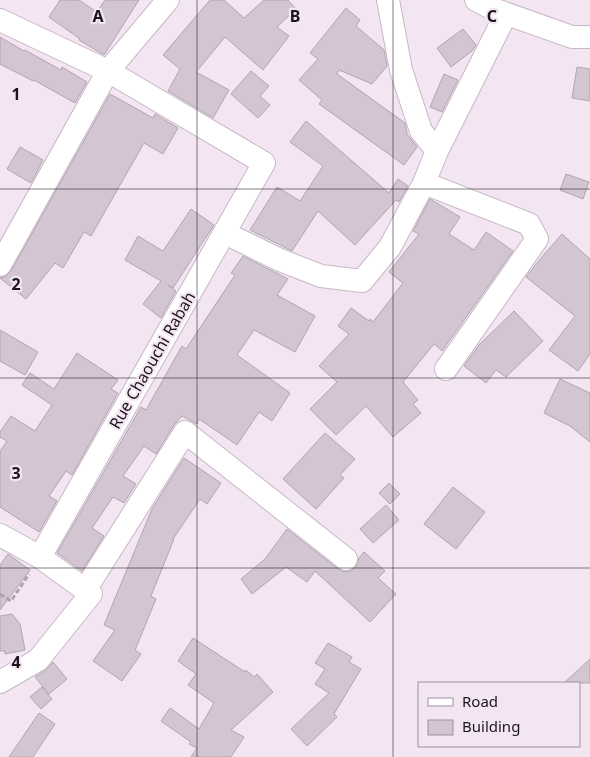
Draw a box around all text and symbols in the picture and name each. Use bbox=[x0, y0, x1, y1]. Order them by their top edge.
text: A bbox=[92, 5, 104, 27]
text: B bbox=[290, 5, 300, 27]
text: C bbox=[487, 5, 497, 27]
text: 1 bbox=[11, 83, 21, 105]
text: 2 bbox=[11, 273, 21, 295]
street label: Rue Chaouchi Rabah bbox=[104, 287, 200, 433]
text: 3 bbox=[11, 462, 21, 484]
text: 4 bbox=[11, 651, 21, 673]
legend bbox=[418, 682, 580, 747]
text: Road bbox=[462, 691, 498, 711]
text: Building bbox=[462, 716, 520, 736]

